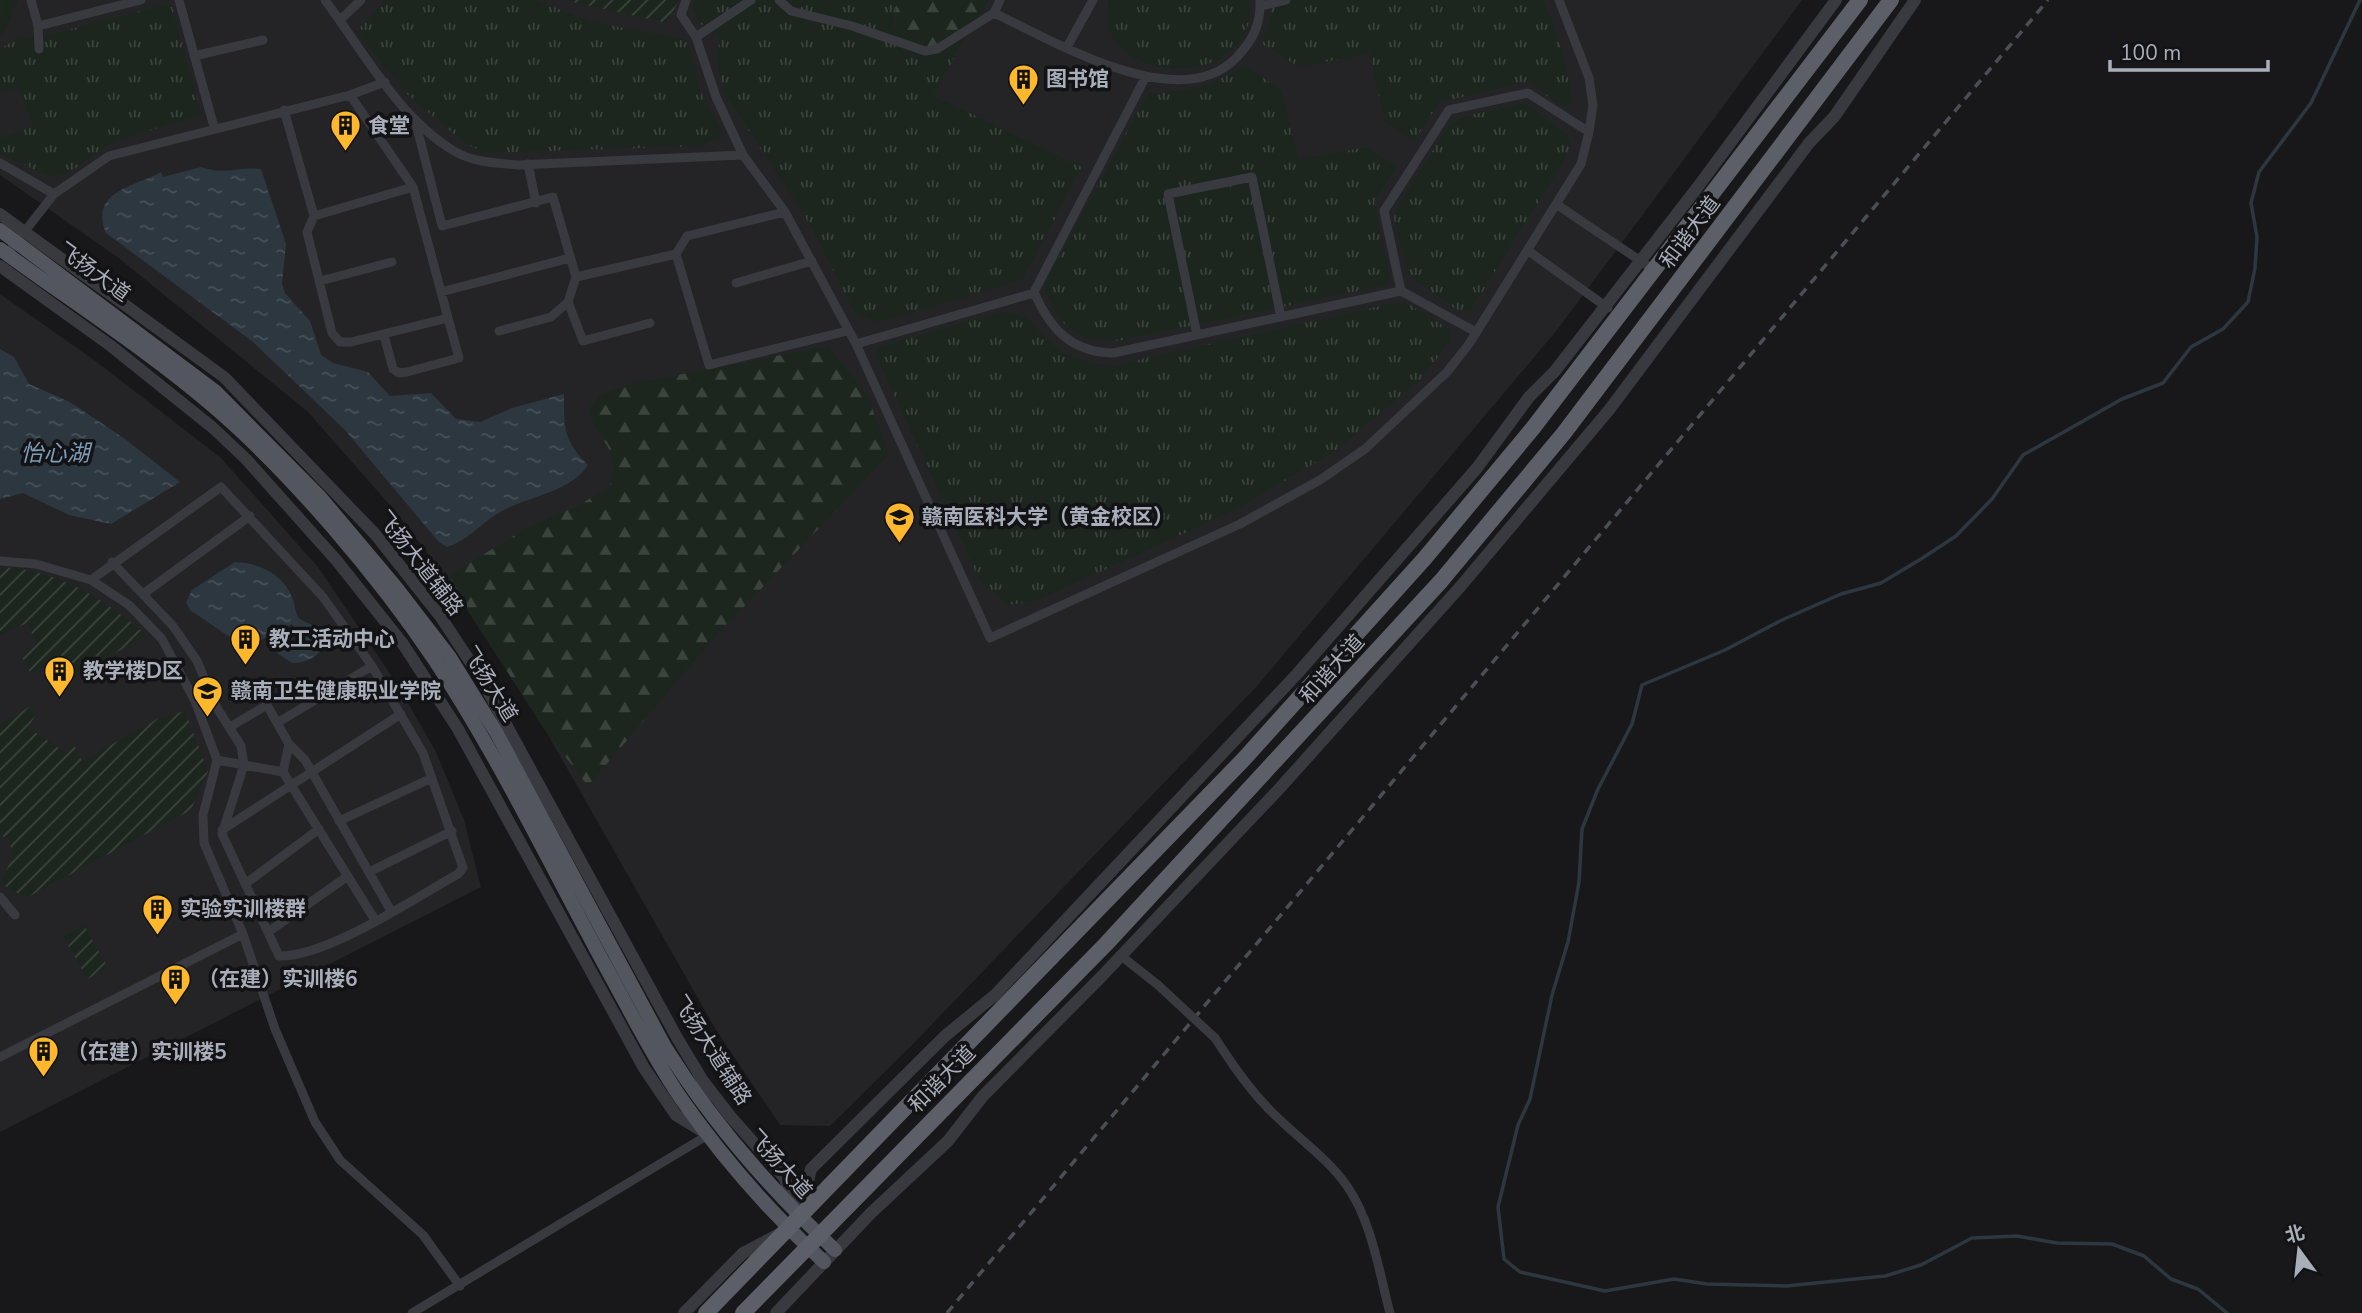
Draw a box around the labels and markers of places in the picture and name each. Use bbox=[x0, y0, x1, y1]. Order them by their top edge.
building icon: 图书馆 bbox=[1006, 62, 1040, 106]
place label: 图书馆 bbox=[1046, 65, 1109, 93]
building icon: 食堂 bbox=[328, 109, 362, 153]
place label: 食堂 bbox=[368, 112, 410, 140]
school or university icon: 赣南医科大学（黄金校区） bbox=[882, 500, 916, 544]
place label: 赣南医科大学（黄金校区） bbox=[922, 503, 1174, 531]
building icon: 教工活动中心 bbox=[229, 622, 263, 666]
place label: 教工活动中心 bbox=[269, 625, 395, 653]
building icon: 教学楼D区 bbox=[43, 654, 77, 698]
place label: 教学楼D区 bbox=[83, 657, 183, 685]
school or university icon: 赣南卫生健康职业学院 bbox=[191, 674, 225, 718]
place label: 赣南卫生健康职业学院 bbox=[231, 677, 441, 705]
building icon: 实验实训楼群 bbox=[140, 892, 174, 936]
place label: 实验实训楼群 bbox=[180, 895, 306, 923]
building icon: （在建）实训楼6 bbox=[158, 962, 192, 1006]
place label: （在建）实训楼6 bbox=[198, 965, 358, 993]
building icon: （在建）实训楼5 bbox=[27, 1035, 61, 1079]
place label: （在建）实训楼5 bbox=[67, 1038, 227, 1066]

